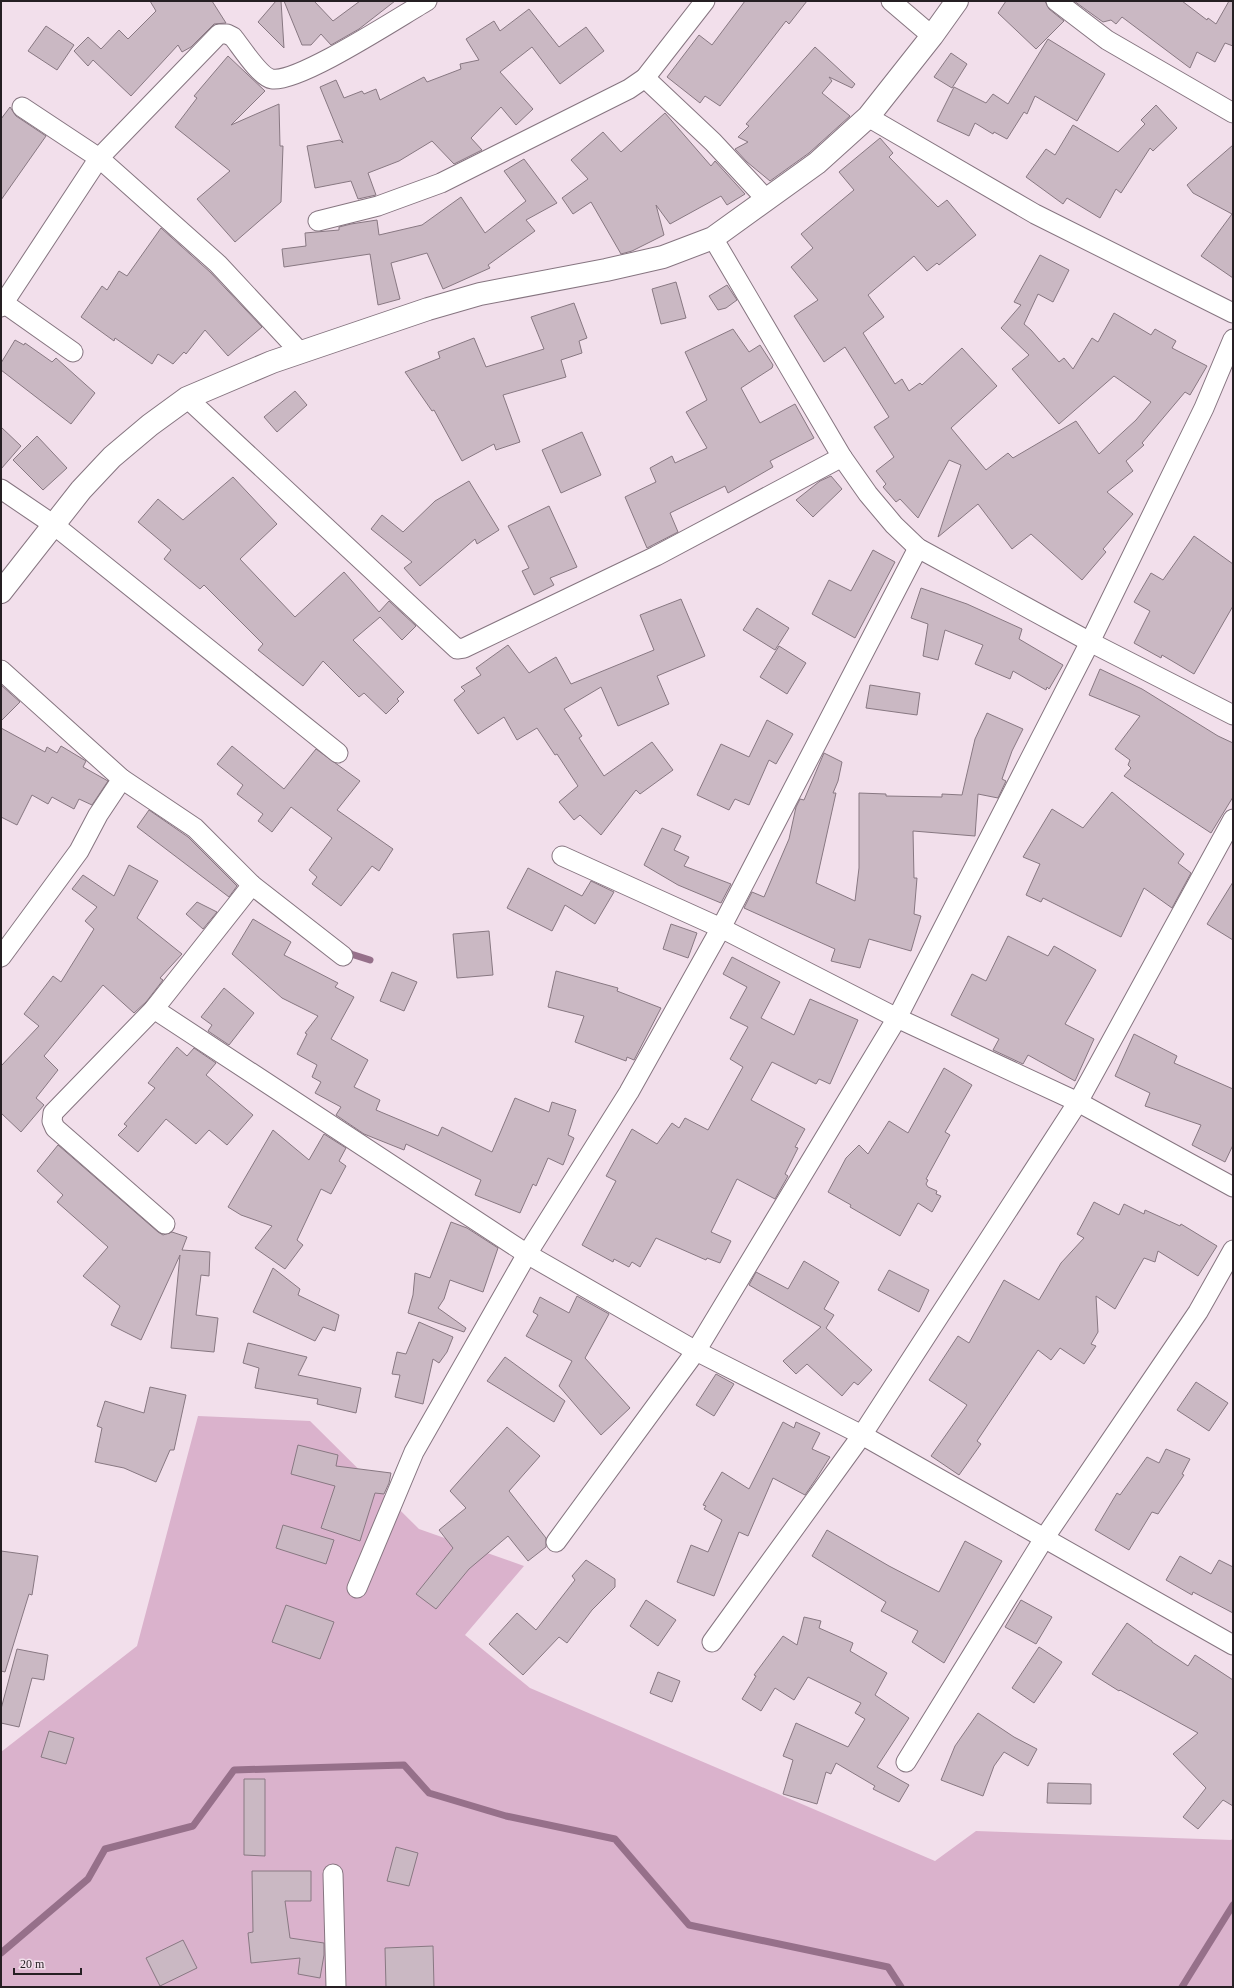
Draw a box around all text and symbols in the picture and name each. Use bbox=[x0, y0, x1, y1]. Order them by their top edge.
scale bar bbox=[14, 1950, 81, 1976]
text: 20 m bbox=[20, 1957, 45, 1971]

